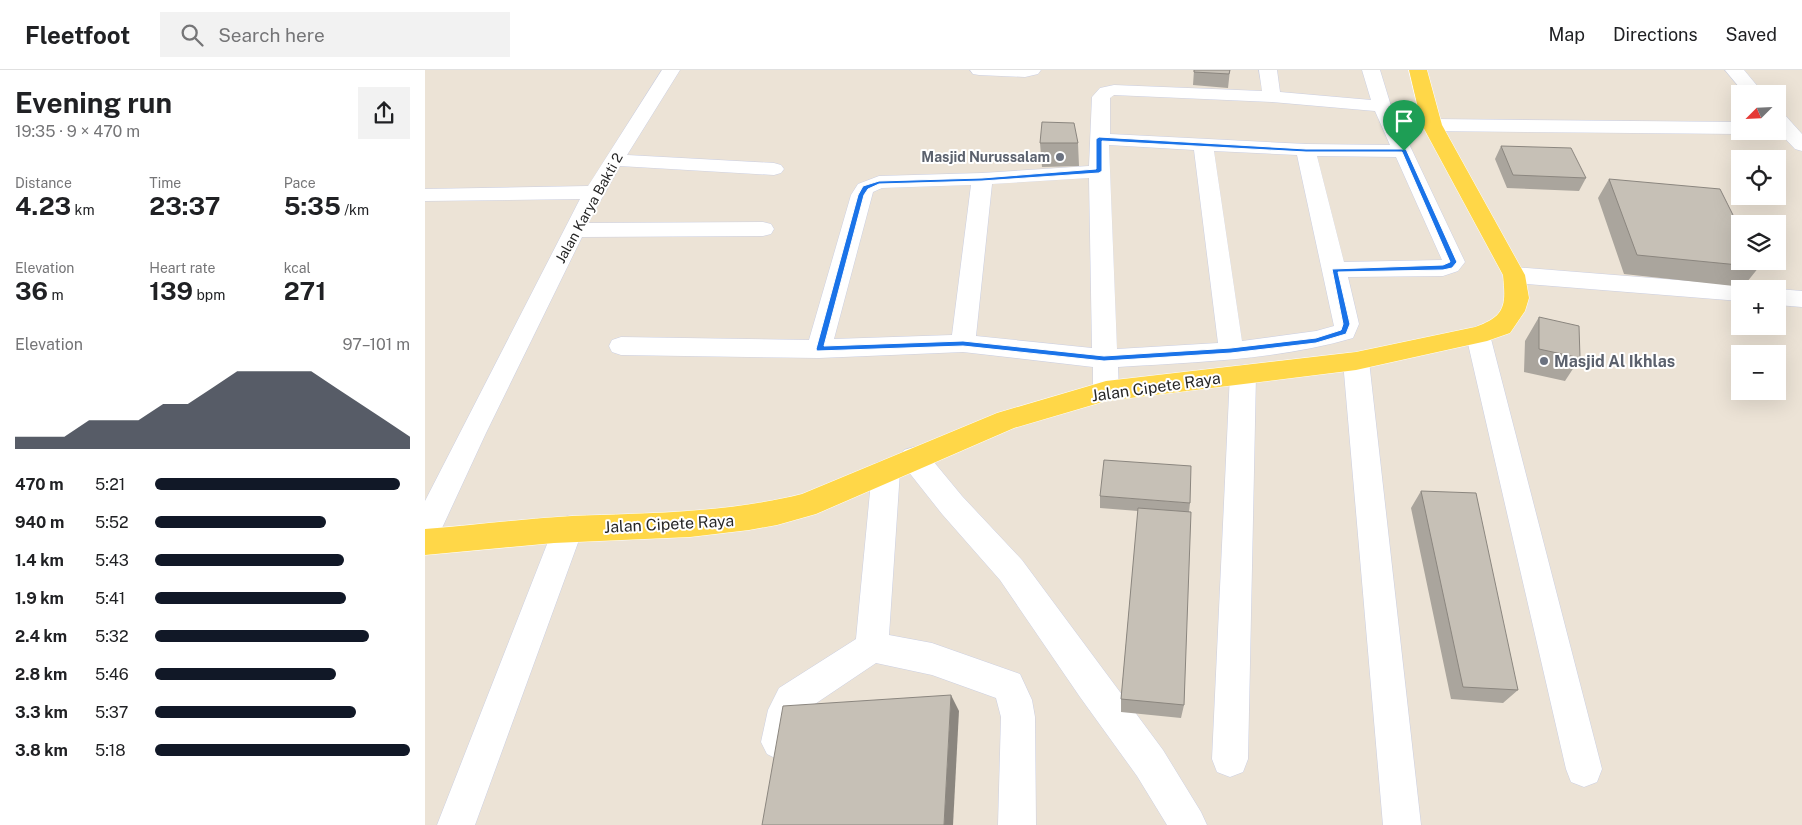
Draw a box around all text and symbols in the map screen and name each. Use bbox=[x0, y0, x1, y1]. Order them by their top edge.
search box bbox=[160, 12, 510, 57]
text: Fleetfoot bbox=[25, 21, 130, 49]
icon: search bbox=[178, 21, 206, 49]
text: Search here bbox=[218, 24, 325, 46]
text: Map bbox=[1548, 24, 1585, 45]
text: Directions bbox=[1613, 24, 1698, 45]
text: Saved bbox=[1726, 24, 1777, 45]
north arrow bbox=[1731, 85, 1786, 140]
map controls bbox=[1731, 85, 1786, 400]
text: Evening run bbox=[15, 86, 172, 119]
button: share bbox=[358, 87, 410, 139]
pin bbox=[1383, 100, 1425, 151]
icon: arrive bbox=[1390, 107, 1418, 135]
text: 19:35 · 9 × 470 m bbox=[15, 122, 140, 141]
place label: Masjid Nurussalam bbox=[921, 149, 1050, 165]
street label: Jalan Karya Bakti 2 bbox=[552, 150, 626, 266]
button: locate bbox=[1731, 150, 1786, 205]
marker: Masjid Nurussalam bbox=[1054, 151, 1066, 163]
text: Distance bbox=[15, 175, 72, 191]
text: Time bbox=[149, 175, 181, 191]
text: Pace bbox=[284, 175, 316, 191]
text: 4.23 bbox=[15, 191, 71, 221]
text: 23:37 bbox=[149, 191, 220, 221]
text: 5:35 bbox=[284, 191, 341, 221]
text: km bbox=[71, 202, 95, 218]
text: /km bbox=[341, 202, 369, 218]
button: layers bbox=[1731, 215, 1786, 270]
text: Elevation bbox=[15, 260, 74, 276]
text: Heart rate bbox=[149, 260, 216, 276]
text: kcal bbox=[284, 260, 311, 276]
text: 36 bbox=[15, 276, 48, 306]
text: 139 bbox=[149, 276, 193, 306]
text: 271 bbox=[284, 276, 326, 306]
button: + bbox=[1731, 280, 1786, 335]
text: m bbox=[48, 287, 64, 303]
text: bpm bbox=[193, 287, 225, 303]
text: Elevation bbox=[15, 335, 83, 354]
text: 97–101 m bbox=[342, 335, 410, 354]
button: − bbox=[1731, 345, 1786, 400]
place label: Masjid Al Ikhlas bbox=[1554, 352, 1675, 371]
marker: Masjid Al Ikhlas bbox=[1538, 355, 1550, 367]
street label: Jalan Cipete Raya bbox=[1090, 369, 1222, 405]
text: 470 m bbox=[15, 475, 64, 494]
text: 5:21 bbox=[95, 475, 125, 494]
street label: Jalan Cipete Raya bbox=[603, 511, 735, 537]
text: 940 m bbox=[15, 513, 64, 532]
text: 5:52 bbox=[95, 513, 129, 532]
text: 1.4 km bbox=[15, 551, 64, 570]
text: 5:43 bbox=[95, 551, 129, 570]
text: 1.9 km bbox=[15, 589, 64, 608]
text: 5:41 bbox=[95, 589, 125, 608]
text: 2.4 km bbox=[15, 627, 67, 646]
text: 5:32 bbox=[95, 627, 128, 646]
text: 2.8 km bbox=[15, 665, 67, 684]
text: 5:46 bbox=[95, 665, 129, 684]
text: 3.3 km bbox=[15, 703, 68, 722]
text: 5:37 bbox=[95, 703, 128, 722]
text: 3.8 km bbox=[15, 741, 68, 760]
text: 5:18 bbox=[95, 741, 126, 760]

